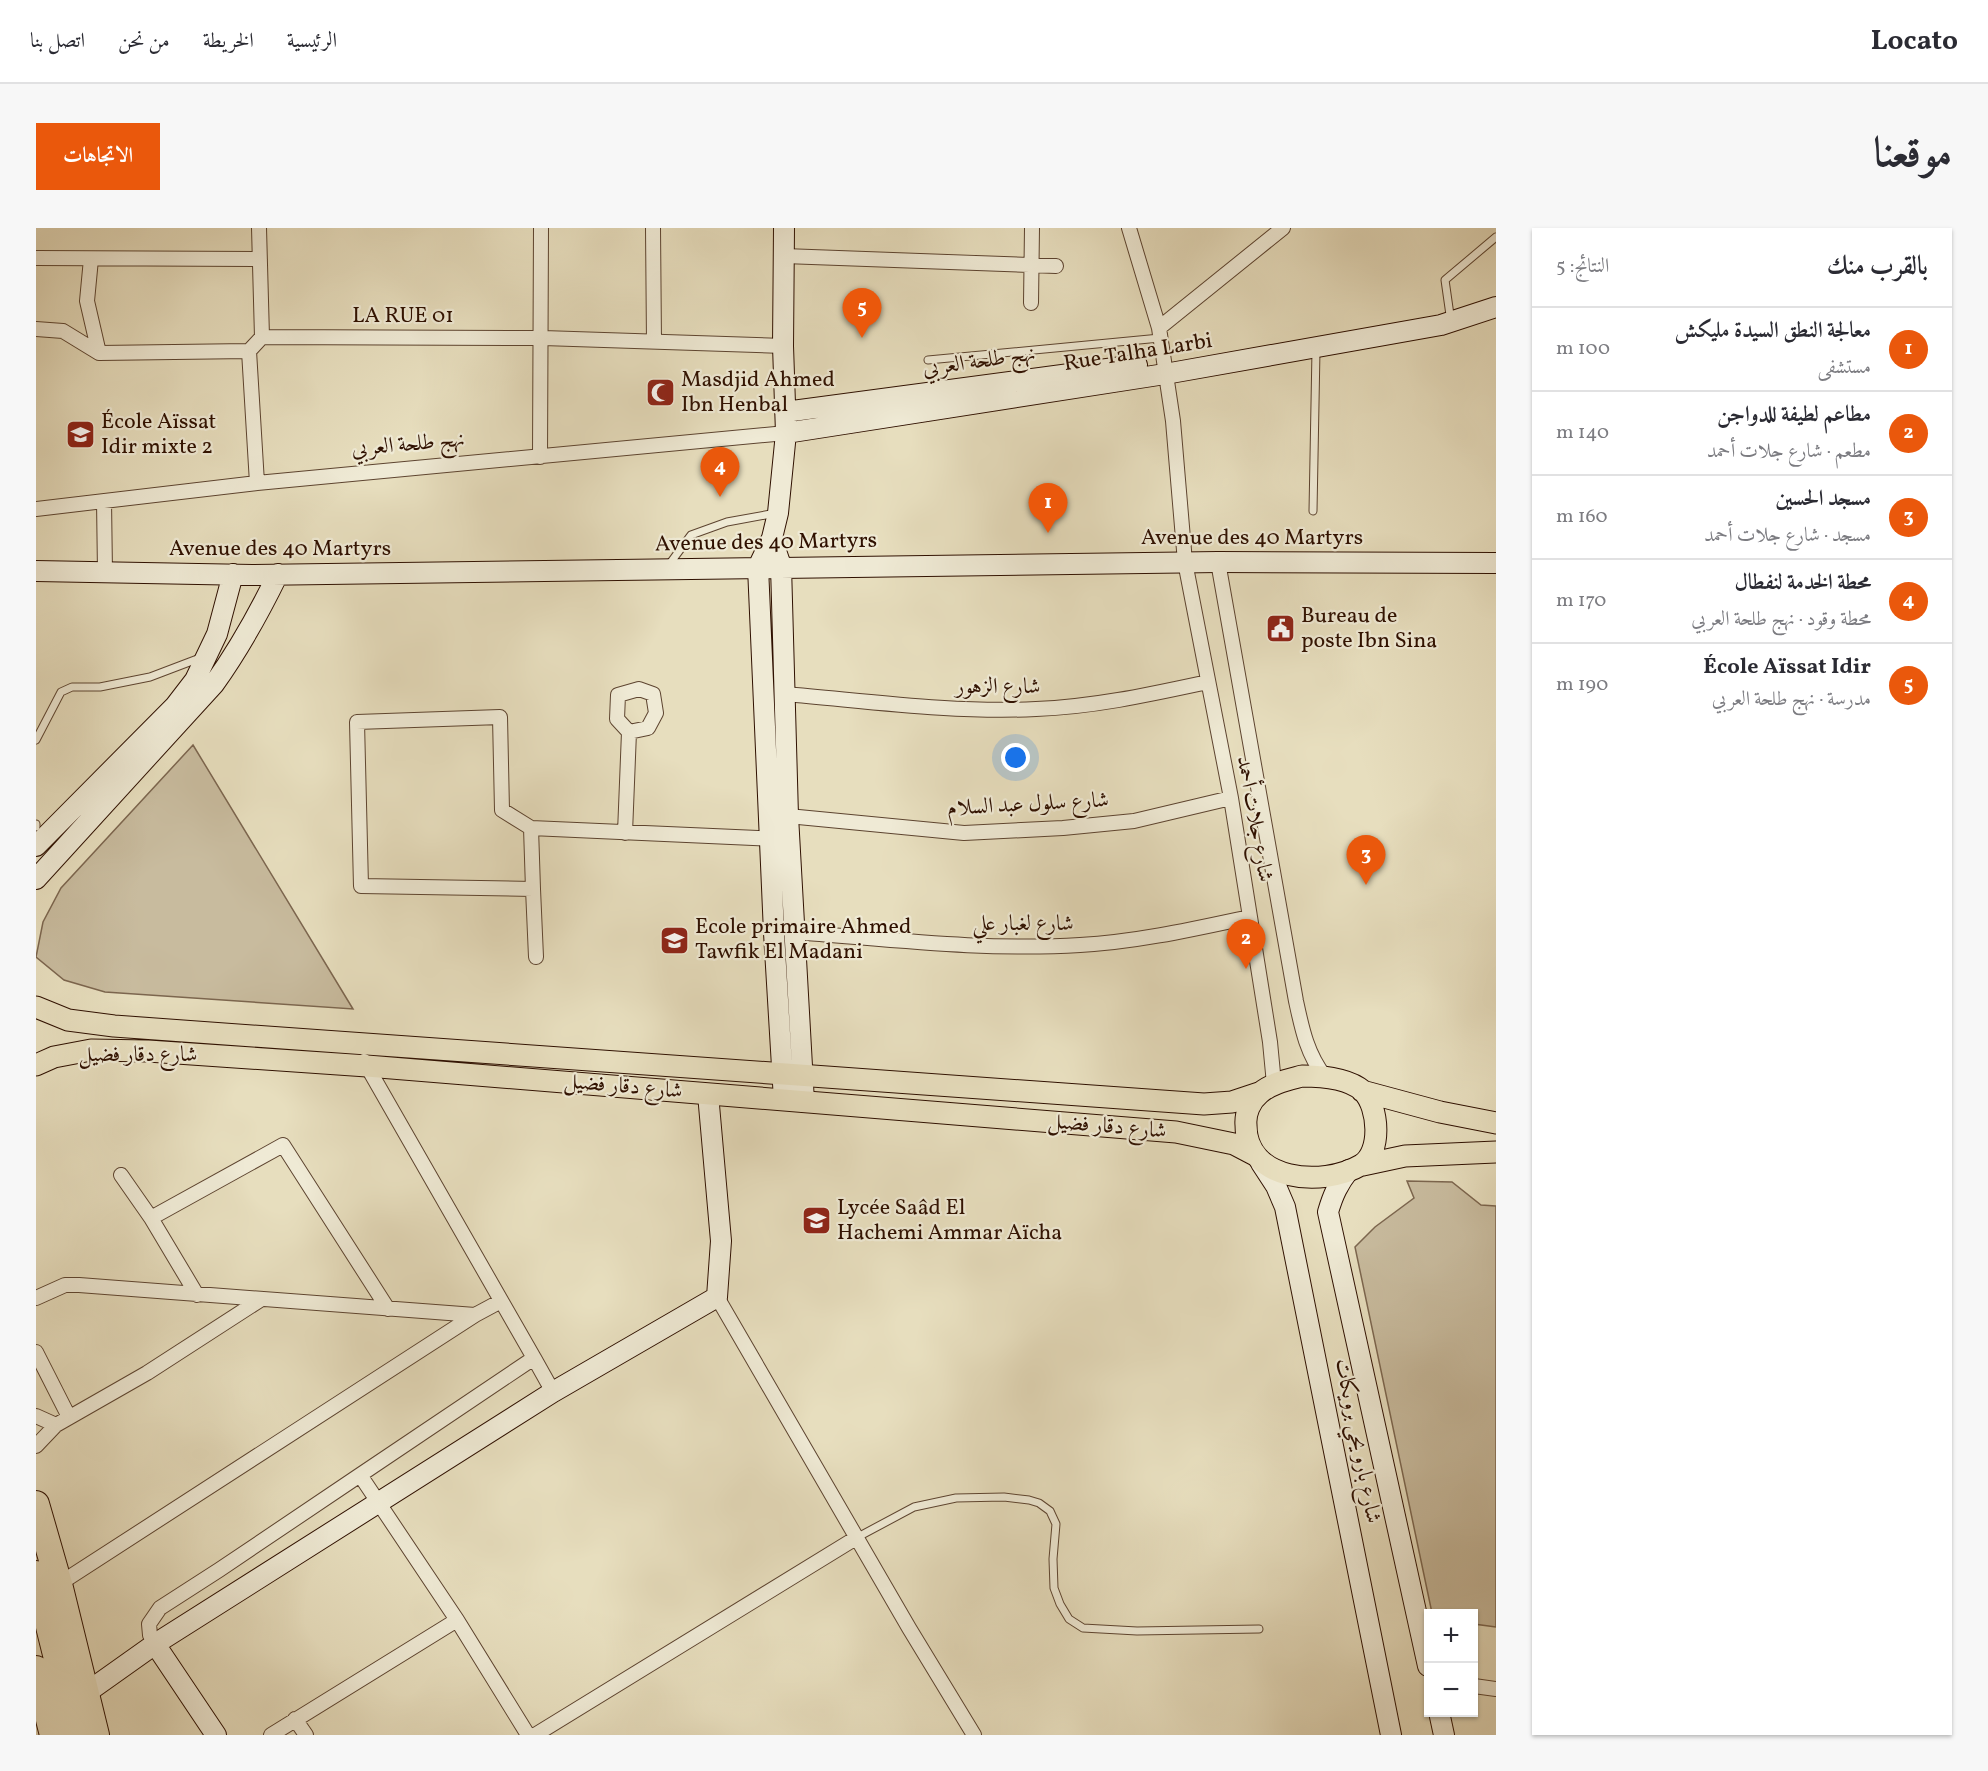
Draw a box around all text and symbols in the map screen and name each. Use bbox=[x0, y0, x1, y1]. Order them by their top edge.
text: Locato bbox=[1871, 22, 1958, 61]
text: اتصل بنا bbox=[30, 27, 85, 56]
text: من نحن bbox=[118, 27, 170, 56]
text: الخريطة bbox=[203, 27, 254, 56]
text: الرئيسية bbox=[287, 27, 337, 56]
button: الاتجاهات bbox=[36, 123, 160, 190]
text: موقعنا bbox=[1874, 126, 1952, 185]
text: بالقرب منك bbox=[1827, 249, 1928, 285]
text: النتائج: 5 bbox=[1556, 253, 1609, 281]
pin: 5 bbox=[842, 288, 882, 338]
street label: LA RUE 01 bbox=[352, 301, 454, 332]
text: معالجة النطق السيدة مليكش bbox=[1675, 316, 1871, 347]
street label: Rue Talha Larbi bbox=[1061, 326, 1215, 380]
text: 100 m bbox=[1556, 335, 1610, 363]
text: 1 bbox=[1904, 335, 1913, 363]
street label: نهج طلحة العربي bbox=[921, 339, 1038, 387]
text: مستشفى bbox=[1818, 354, 1871, 382]
place label: Masdjid Ahmed Ibn Henbal bbox=[681, 365, 835, 421]
mosque icon: Masdjid Ahmed Ibn Henbal bbox=[644, 377, 676, 409]
text: مطاعم لطيفة للدواجن bbox=[1717, 400, 1871, 431]
place label: École Aïssat Idir mixte 2 bbox=[101, 407, 217, 463]
school or university icon: École Aïssat Idir mixte 2 bbox=[64, 419, 96, 451]
text: 140 m bbox=[1556, 419, 1609, 447]
text: 2 bbox=[1903, 419, 1914, 447]
street label: نهج طلحة العربي bbox=[350, 425, 466, 467]
text: مطعم · شارع جلات أحمد bbox=[1707, 438, 1871, 466]
pin: 4 bbox=[700, 448, 740, 497]
pin: 1 bbox=[1028, 484, 1068, 533]
text: مسجد الحسين bbox=[1776, 484, 1871, 515]
text: 160 m bbox=[1556, 503, 1608, 531]
text: 3 bbox=[1903, 503, 1914, 531]
text: مسجد · شارع جلات أحمد bbox=[1704, 522, 1871, 550]
street label: Avenue des 40 Martyrs bbox=[1141, 523, 1363, 554]
street label: Avenue des 40 Martyrs bbox=[655, 526, 877, 560]
street label: Avenue des 40 Martyrs bbox=[169, 534, 391, 565]
text: محطة الخدمة لنفطال bbox=[1735, 568, 1871, 599]
text: 170 m bbox=[1556, 587, 1606, 615]
text: 4 bbox=[1902, 587, 1915, 615]
place label: Bureau de poste Ibn Sina bbox=[1301, 601, 1437, 657]
text: محطة وقود · نهج طلحة العربي bbox=[1691, 606, 1871, 634]
public building icon: Bureau de poste Ibn Sina bbox=[1264, 613, 1296, 645]
text: École Aïssat Idir bbox=[1703, 652, 1871, 683]
text: 190 m bbox=[1556, 671, 1608, 699]
text: 5 bbox=[1904, 671, 1913, 699]
street label: شارع الزهور bbox=[954, 672, 1040, 704]
text: مدرسة · نهج طلحة العربي bbox=[1712, 686, 1871, 714]
your location bbox=[1001, 743, 1030, 772]
street label: شارع جلات أحمد bbox=[1227, 753, 1282, 885]
street label: شارع سلول عبد السلام bbox=[946, 785, 1110, 827]
pin: 3 bbox=[1346, 836, 1386, 885]
street label: شارع لغبار علي bbox=[972, 909, 1074, 944]
place label: Ecole primaire Ahmed Tawfik El Madani bbox=[695, 912, 911, 968]
pin: 2 bbox=[1226, 920, 1266, 969]
school or university icon: Ecole primaire Ahmed Tawfik El Madani bbox=[658, 924, 690, 956]
street label: شارع دقار فضيل bbox=[78, 1040, 198, 1072]
street label: شارع دقار فضيل bbox=[562, 1066, 684, 1109]
street label: شارع دقار فضيل bbox=[1046, 1106, 1168, 1149]
place label: Lycée Saâd El Hachemi Ammar Aïcha bbox=[837, 1193, 1062, 1249]
school or university icon: Lycée Saâd El Hachemi Ammar Aïcha bbox=[800, 1205, 832, 1237]
street label: شارع بارو يحي برويكات bbox=[1323, 1356, 1388, 1527]
map controls bbox=[1424, 1609, 1478, 1717]
button: + bbox=[1424, 1609, 1478, 1663]
button: − bbox=[1424, 1663, 1478, 1717]

